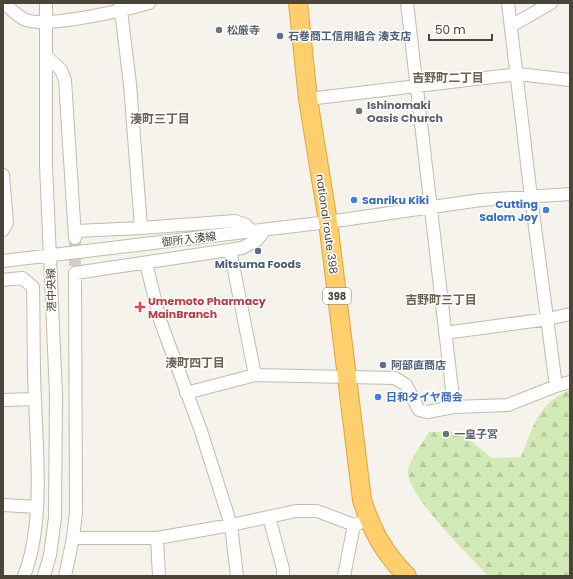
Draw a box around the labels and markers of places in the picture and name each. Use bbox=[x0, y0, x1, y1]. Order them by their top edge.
place label: 松厳寺 bbox=[227, 22, 260, 38]
marker: 松厳寺 bbox=[214, 25, 224, 35]
place label: 石巻商工信用組合 湊支店 bbox=[288, 28, 411, 44]
marker: 石巻商工信用組合 湊支店 bbox=[275, 31, 285, 41]
place label: Ishinomaki Oasis Church bbox=[367, 97, 443, 126]
marker: Ishinomaki Oasis Church bbox=[354, 106, 364, 116]
place label: Sanriku Kiki bbox=[362, 192, 429, 208]
marker: Sanriku Kiki bbox=[349, 195, 359, 205]
place label: Cutting Salom Joy bbox=[479, 196, 538, 225]
marker: Cutting Salom Joy bbox=[541, 205, 551, 215]
marker: Mitsuma Foods bbox=[253, 246, 263, 256]
place label: Mitsuma Foods bbox=[215, 256, 301, 272]
place label: Umemoto Pharmacy MainBranch bbox=[148, 293, 266, 322]
marker: Umemoto Pharmacy MainBranch bbox=[135, 302, 145, 312]
place label: 阿部直商店 bbox=[391, 357, 446, 373]
marker: 阿部直商店 bbox=[378, 360, 388, 370]
place label: 日和タイヤ商会 bbox=[386, 389, 463, 405]
marker: 日和タイヤ商会 bbox=[373, 392, 383, 402]
place label: 一皇子宮 bbox=[454, 426, 498, 442]
marker: 一皇子宮 bbox=[441, 429, 451, 439]

